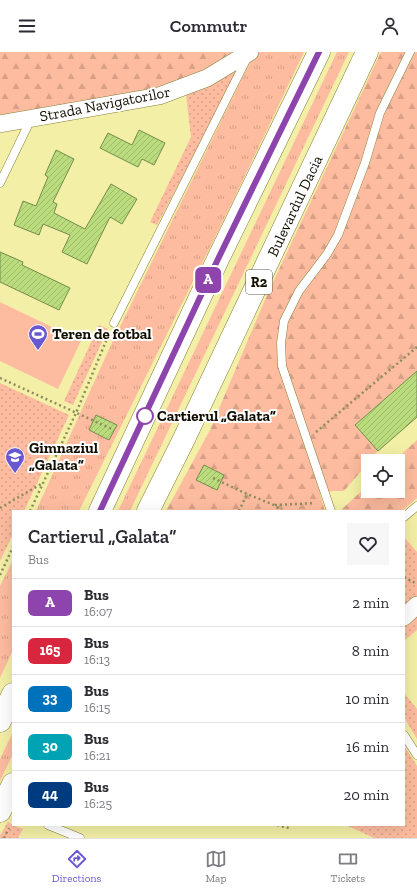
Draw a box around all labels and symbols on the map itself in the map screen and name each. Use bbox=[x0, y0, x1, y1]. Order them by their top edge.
street label: Strada Navigatorilor bbox=[38, 83, 172, 125]
street label: Bulevardul Dacia bbox=[264, 153, 326, 259]
line badge: A bbox=[195, 267, 221, 293]
road number: R2 bbox=[246, 270, 272, 294]
sports icon: Teren de fotbal bbox=[27, 323, 49, 351]
place label: Teren de fotbal bbox=[52, 325, 152, 343]
marker: Cartierul „Galata“ bbox=[136, 407, 154, 425]
place label: Cartierul „Galata“ bbox=[157, 407, 276, 425]
place label: Gimnaziul „Galata“ bbox=[29, 439, 98, 474]
school or university icon: Gimnaziul „Galata“ bbox=[4, 446, 26, 474]

